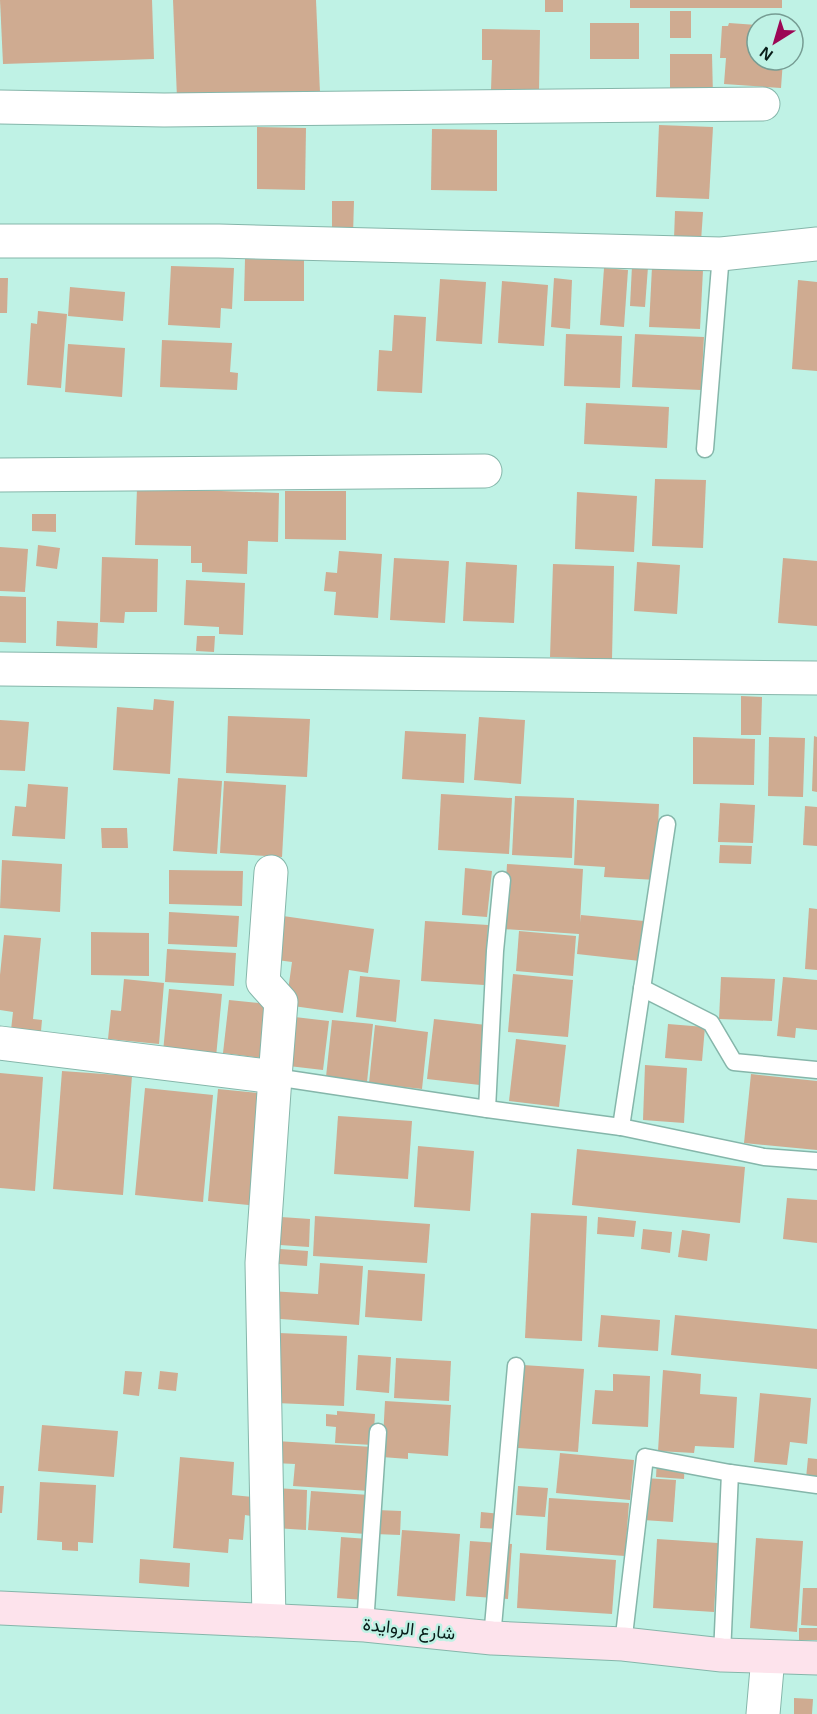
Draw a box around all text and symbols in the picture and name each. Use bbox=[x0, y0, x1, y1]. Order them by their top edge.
north arrow bbox=[745, 12, 805, 72]
text: N bbox=[757, 43, 776, 64]
street label: شارع الروايدة bbox=[362, 1614, 456, 1646]

